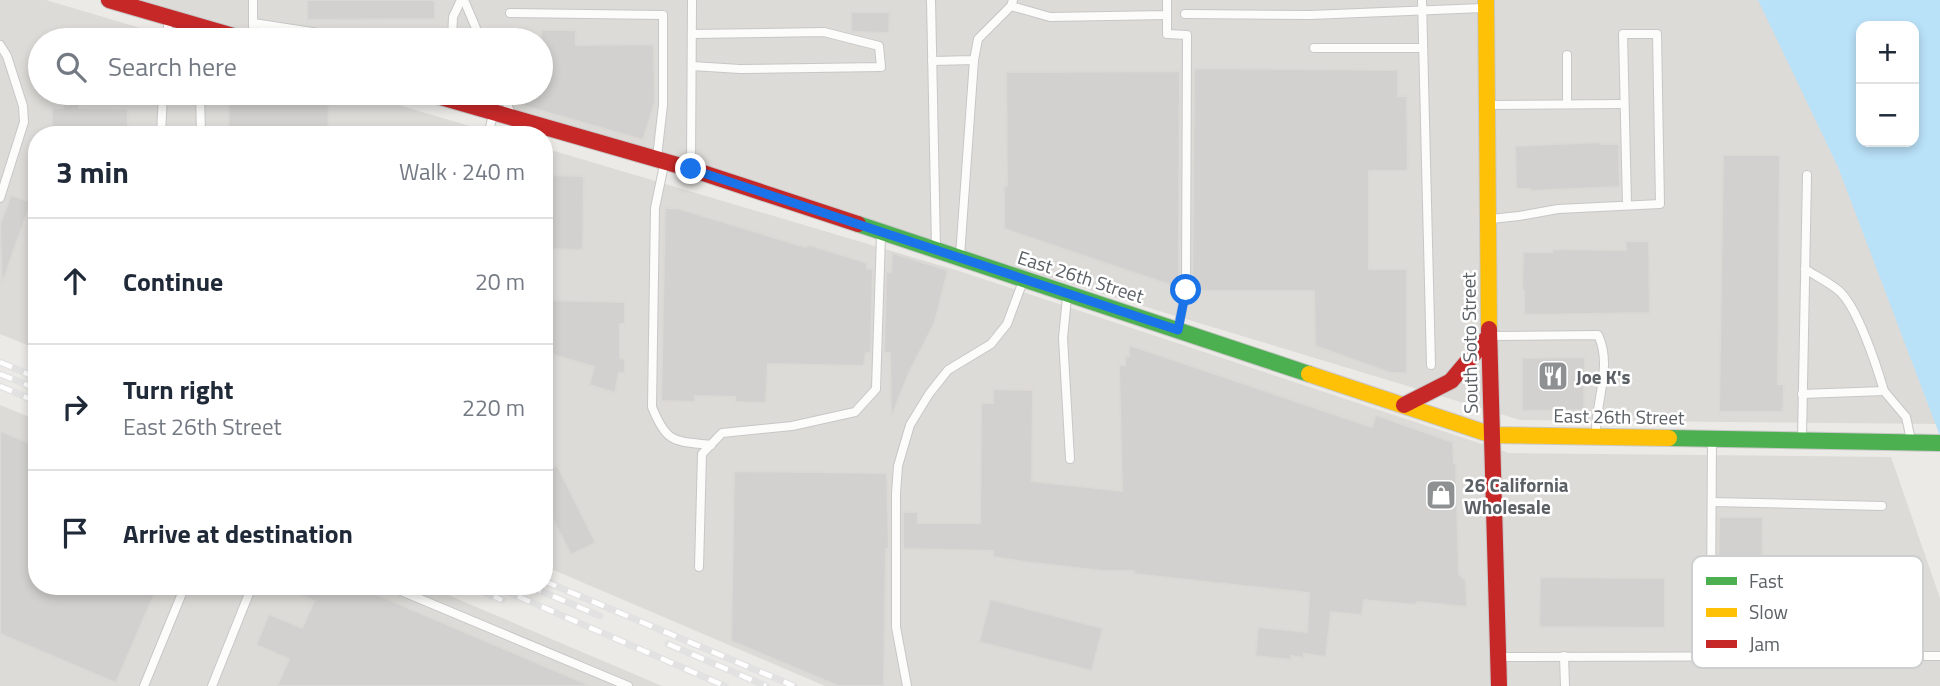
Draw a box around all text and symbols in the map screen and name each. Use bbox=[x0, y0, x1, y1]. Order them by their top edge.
map controls bbox=[1856, 21, 1919, 147]
button: + bbox=[1856, 21, 1919, 84]
search box bbox=[28, 28, 553, 105]
text: Search here bbox=[108, 47, 237, 86]
icon: search bbox=[52, 48, 90, 86]
button: − bbox=[1856, 84, 1919, 147]
text: 3 min bbox=[56, 149, 129, 195]
route end bbox=[675, 153, 706, 184]
text: Walk · 240 m bbox=[399, 154, 525, 189]
street label: East 26th Street bbox=[1014, 242, 1148, 310]
icon: ahead bbox=[56, 262, 94, 300]
text: Continue bbox=[123, 262, 223, 301]
text: 20 m bbox=[475, 264, 525, 299]
street label: South Soto Street bbox=[1453, 272, 1485, 414]
route start bbox=[1170, 274, 1201, 305]
restaurant icon: Joe K's bbox=[1536, 359, 1570, 393]
place label: Joe K's bbox=[1576, 362, 1630, 391]
text: Turn right bbox=[123, 370, 234, 409]
icon: right bbox=[56, 388, 94, 426]
text: 220 m bbox=[462, 390, 525, 425]
street label: East 26th Street bbox=[1553, 400, 1685, 432]
text: East 26th Street bbox=[123, 409, 282, 444]
place label: 26 California Wholesale bbox=[1464, 470, 1569, 521]
shop icon: 26 California Wholesale bbox=[1424, 478, 1458, 512]
icon: arrive bbox=[56, 514, 94, 552]
text: Arrive at destination bbox=[123, 514, 353, 553]
legend bbox=[1692, 556, 1923, 668]
text: Fast bbox=[1749, 566, 1784, 595]
text: Slow bbox=[1749, 597, 1788, 626]
text: Jam bbox=[1749, 629, 1780, 658]

